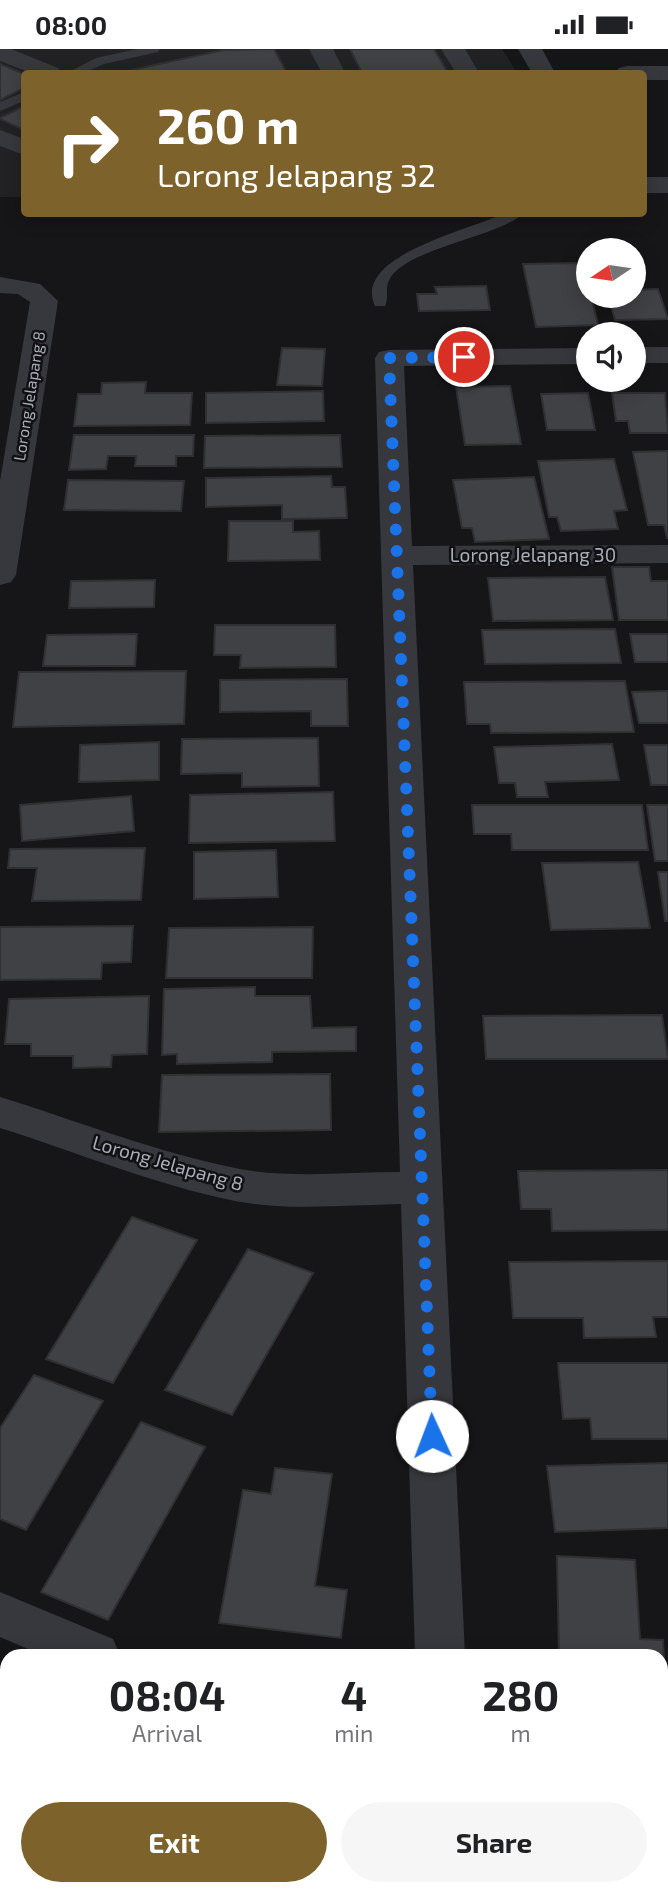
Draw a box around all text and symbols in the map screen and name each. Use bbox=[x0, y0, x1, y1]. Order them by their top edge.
text: 08:00 bbox=[35, 9, 107, 40]
text: 260 m bbox=[157, 95, 299, 154]
icon: right bbox=[42, 98, 133, 189]
text: Lorong Jelapang 32 bbox=[157, 155, 436, 193]
north arrow bbox=[576, 238, 646, 308]
map controls bbox=[576, 238, 646, 392]
button: sound bbox=[576, 322, 646, 392]
pin bbox=[434, 327, 494, 387]
street label: Lorong Jelapang 8 bbox=[9, 330, 48, 462]
icon: arrive bbox=[445, 338, 483, 376]
street label: Lorong Jelapang 30 bbox=[450, 543, 616, 566]
street label: Lorong Jelapang 8 bbox=[90, 1130, 246, 1195]
position arrow bbox=[395, 1399, 469, 1473]
text: 08:04 bbox=[109, 1669, 225, 1719]
text: 4 bbox=[340, 1669, 367, 1719]
text: 280 bbox=[482, 1669, 559, 1719]
text: Arrival bbox=[132, 1719, 202, 1747]
text: min bbox=[334, 1719, 373, 1747]
text: m bbox=[511, 1719, 531, 1747]
button: Exit bbox=[21, 1802, 327, 1882]
button: Share bbox=[341, 1802, 647, 1882]

